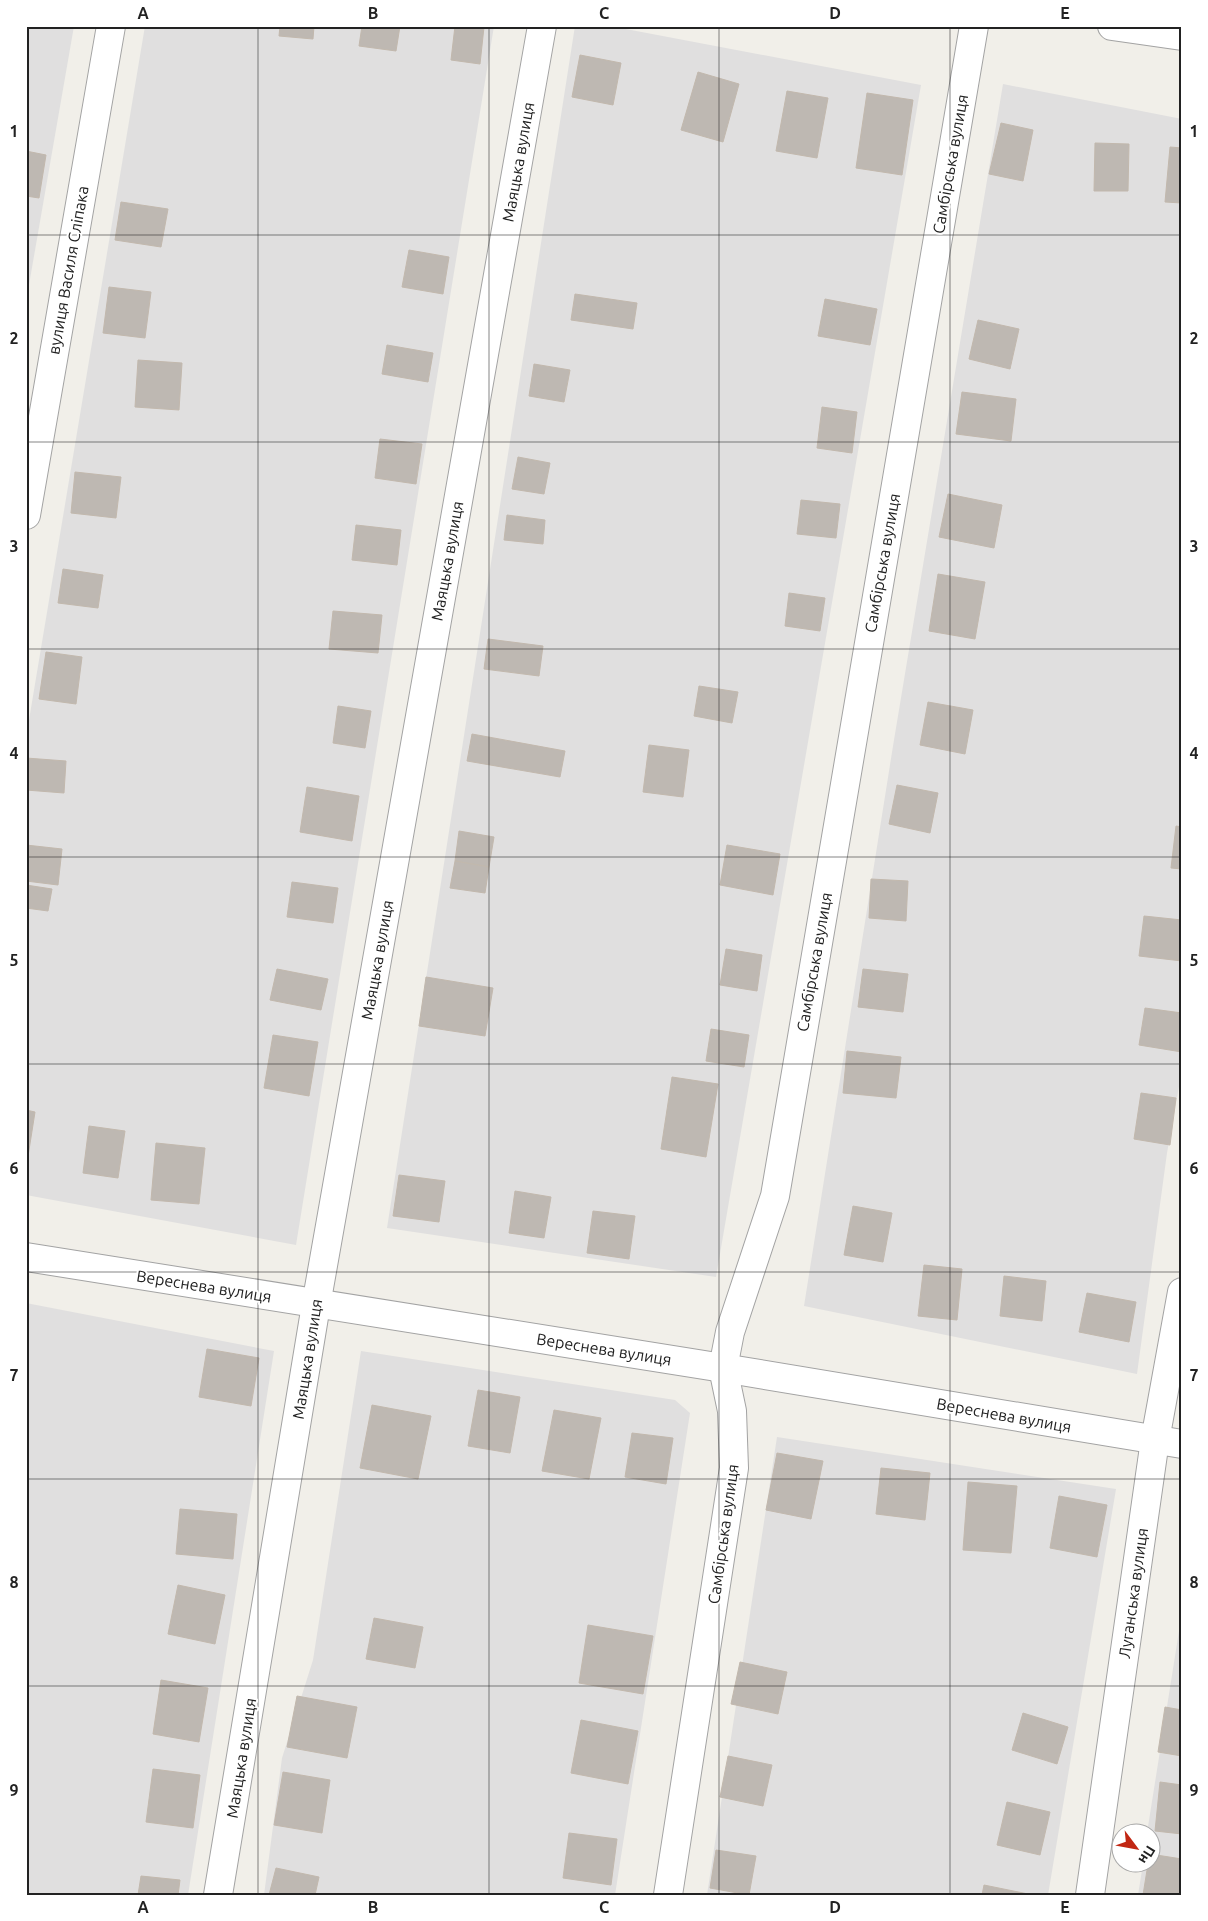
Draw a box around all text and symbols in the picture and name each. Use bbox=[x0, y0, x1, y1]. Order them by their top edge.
text: A bbox=[137, 4, 149, 22]
text: B bbox=[368, 4, 378, 22]
text: C bbox=[599, 4, 609, 22]
text: D bbox=[829, 4, 841, 22]
text: E bbox=[1060, 4, 1070, 22]
street label: Самбірська вулиця bbox=[929, 93, 971, 235]
street label: Маяцька вулиця bbox=[499, 101, 537, 223]
text: 1 bbox=[9, 122, 19, 140]
text: 1 bbox=[1189, 122, 1199, 140]
street label: вулиця Василя Сліпака bbox=[44, 184, 92, 356]
text: 2 bbox=[9, 329, 19, 347]
text: 2 bbox=[1189, 329, 1199, 347]
street label: Самбірська вулиця bbox=[861, 492, 903, 634]
street label: Маяцька вулиця bbox=[428, 500, 466, 622]
text: 3 bbox=[9, 537, 19, 555]
text: 3 bbox=[1189, 537, 1199, 555]
text: 4 bbox=[9, 744, 19, 762]
text: 4 bbox=[1189, 744, 1199, 762]
street label: Самбірська вулиця bbox=[793, 891, 835, 1033]
street label: Маяцька вулиця bbox=[358, 899, 396, 1021]
text: 5 bbox=[9, 951, 19, 969]
text: 5 bbox=[1189, 951, 1199, 969]
text: 6 bbox=[9, 1159, 19, 1177]
text: 6 bbox=[1189, 1159, 1199, 1177]
street label: Вереснева вулиця bbox=[135, 1266, 273, 1306]
street label: Маяцька вулиця bbox=[289, 1298, 325, 1420]
street label: Вереснева вулиця bbox=[535, 1329, 673, 1369]
text: 7 bbox=[9, 1366, 19, 1384]
text: 7 bbox=[1189, 1366, 1199, 1384]
street label: Вереснева вулиця bbox=[935, 1394, 1073, 1436]
street label: Самбірська вулиця bbox=[704, 1463, 742, 1605]
street label: Луганська вулиця bbox=[1115, 1527, 1151, 1659]
text: 8 bbox=[9, 1573, 19, 1591]
text: 8 bbox=[1189, 1573, 1199, 1591]
street label: Маяцька вулиця bbox=[223, 1697, 259, 1819]
text: 9 bbox=[9, 1781, 19, 1799]
text: 9 bbox=[1189, 1781, 1199, 1799]
north arrow bbox=[1110, 1824, 1160, 1874]
text: Пн bbox=[1135, 1843, 1159, 1867]
text: A bbox=[137, 1898, 149, 1916]
text: B bbox=[368, 1898, 378, 1916]
text: C bbox=[599, 1898, 609, 1916]
text: D bbox=[829, 1898, 841, 1916]
text: E bbox=[1060, 1898, 1070, 1916]

